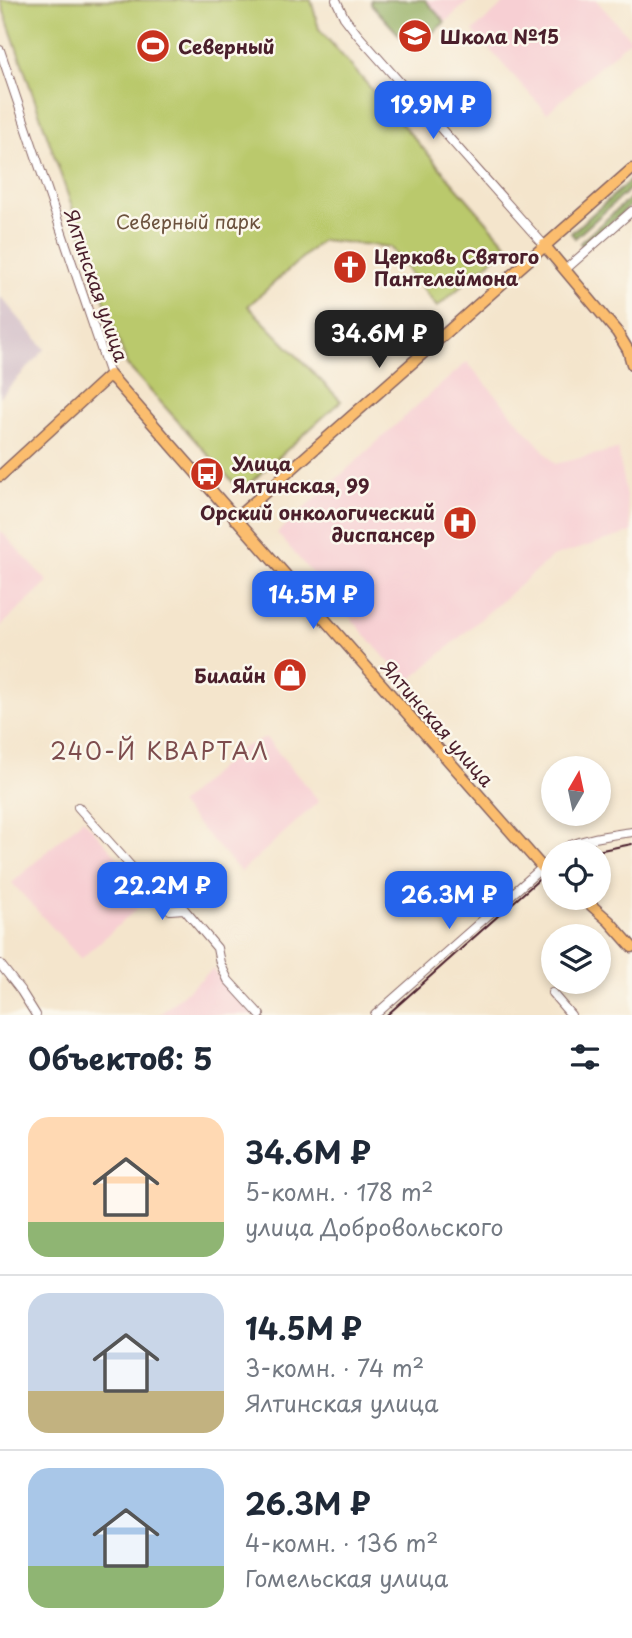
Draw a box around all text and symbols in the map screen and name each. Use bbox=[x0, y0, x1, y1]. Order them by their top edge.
school or university icon: Школа №15 bbox=[396, 17, 434, 55]
place label: Школа №15 bbox=[440, 22, 559, 50]
sports icon: Северный bbox=[134, 27, 172, 65]
place label: Северный bbox=[178, 32, 275, 60]
pin: 19.9M ₽ bbox=[368, 82, 498, 141]
text: 19.9M ₽ bbox=[390, 86, 476, 121]
street label: Ялтинская улица bbox=[58, 205, 136, 365]
park label: Северный парк bbox=[116, 207, 261, 235]
place label: Церковь Святого Пантелеймона bbox=[374, 242, 539, 292]
church icon: Церковь Святого Пантелеймона bbox=[331, 248, 369, 286]
pin: 34.6M ₽ bbox=[314, 310, 444, 370]
text: 34.6M ₽ bbox=[331, 315, 427, 350]
place label: Улица Ялтинская, 99 bbox=[231, 449, 370, 499]
bus stop icon: Улица Ялтинская, 99 bbox=[188, 455, 226, 493]
place label: Орский онкологический диспансер bbox=[200, 498, 435, 548]
hospital icon: Орский онкологический диспансер bbox=[441, 504, 479, 542]
pin: 14.5M ₽ bbox=[248, 572, 378, 631]
text: 14.5M ₽ bbox=[268, 576, 358, 611]
street label: Ялтинская улица bbox=[375, 653, 501, 793]
shop icon: Билайн bbox=[271, 656, 309, 694]
place label: Билайн bbox=[194, 661, 266, 689]
district label: 240-Й КВАРТАЛ bbox=[50, 733, 270, 768]
north arrow bbox=[541, 756, 611, 826]
map controls bbox=[541, 756, 611, 994]
button: locate bbox=[541, 840, 611, 910]
pin: 22.2M ₽ bbox=[97, 862, 227, 922]
text: 22.2M ₽ bbox=[113, 867, 211, 902]
pin: 26.3M ₽ bbox=[384, 872, 514, 931]
text: 26.3M ₽ bbox=[401, 876, 497, 911]
button: layers bbox=[541, 924, 611, 994]
text: Объектов: 5 bbox=[28, 1035, 213, 1080]
icon: filters bbox=[566, 1038, 604, 1076]
text: 34.6M ₽ bbox=[245, 1129, 371, 1174]
icon: home bbox=[84, 1145, 168, 1229]
text: 5-комн. · 178 m² bbox=[245, 1174, 433, 1209]
text: улица Добровольского bbox=[245, 1209, 503, 1244]
text: 14.5M ₽ bbox=[245, 1305, 362, 1350]
icon: home bbox=[84, 1321, 168, 1405]
text: 3-комн. · 74 m² bbox=[245, 1350, 424, 1385]
text: Ялтинская улица bbox=[245, 1385, 439, 1420]
text: 26.3M ₽ bbox=[245, 1480, 371, 1525]
icon: home bbox=[84, 1496, 168, 1580]
text: 4-комн. · 136 m² bbox=[245, 1525, 438, 1560]
text: Гомельская улица bbox=[245, 1560, 448, 1595]

